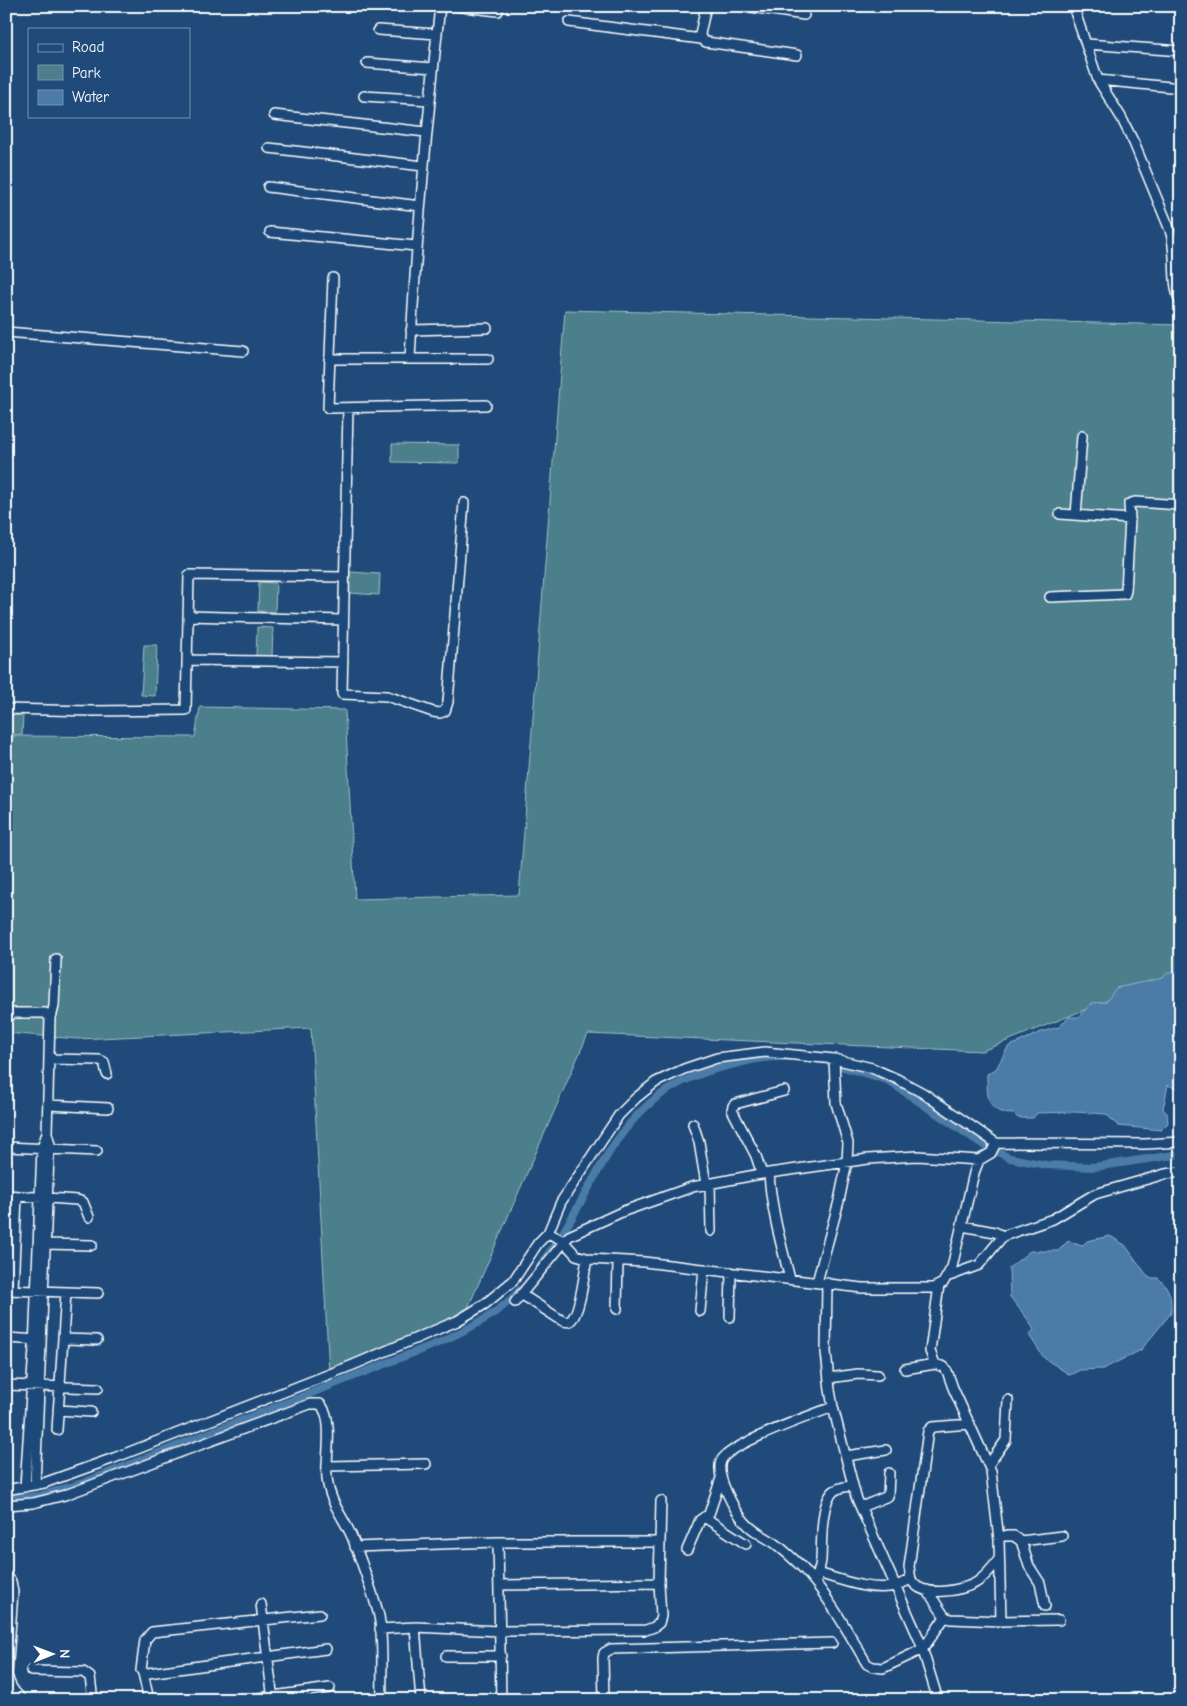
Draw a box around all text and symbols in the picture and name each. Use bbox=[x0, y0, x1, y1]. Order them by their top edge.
legend bbox=[28, 28, 190, 118]
text: Road bbox=[72, 38, 104, 56]
text: Park bbox=[72, 64, 101, 82]
text: Water bbox=[72, 88, 109, 106]
north arrow bbox=[28, 1628, 78, 1678]
text: N bbox=[56, 1649, 73, 1658]

